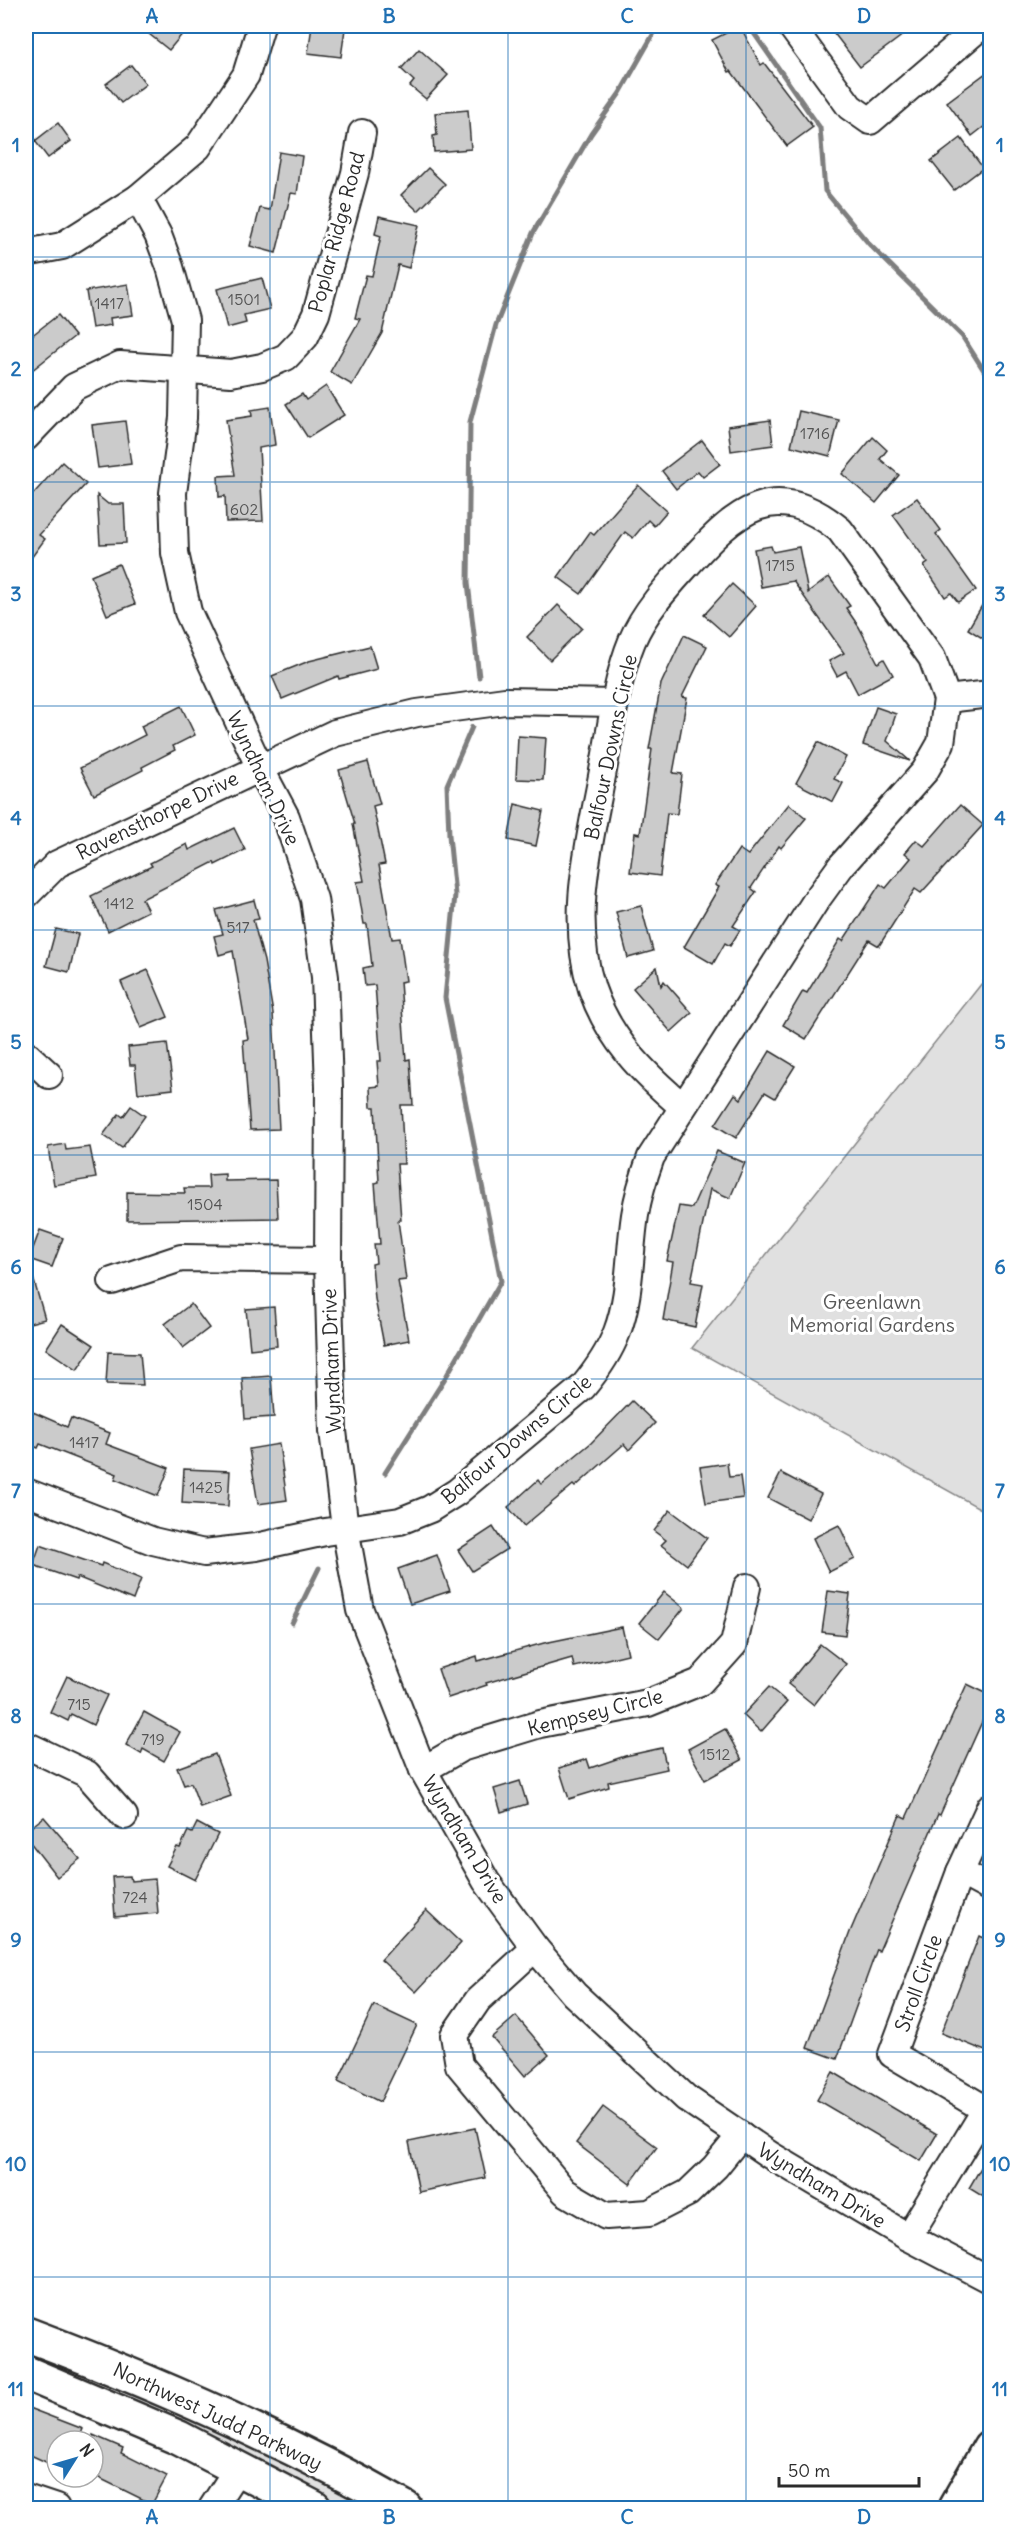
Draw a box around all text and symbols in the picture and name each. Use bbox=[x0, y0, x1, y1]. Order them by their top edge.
text: A bbox=[146, 3, 159, 28]
text: B bbox=[382, 3, 396, 28]
text: C bbox=[620, 3, 634, 28]
text: D bbox=[857, 3, 871, 28]
text: 1 bbox=[12, 132, 20, 157]
text: 1 bbox=[996, 132, 1004, 157]
street label: Poplar Ridge Road bbox=[302, 149, 370, 315]
house number: 1501 bbox=[228, 289, 260, 309]
house number: 1417 bbox=[94, 293, 124, 313]
text: 2 bbox=[11, 356, 22, 381]
text: 2 bbox=[995, 356, 1006, 381]
house number: 1716 bbox=[800, 423, 830, 443]
house number: 602 bbox=[230, 499, 258, 519]
house number: 1715 bbox=[765, 555, 795, 575]
text: 3 bbox=[10, 581, 22, 606]
text: 3 bbox=[994, 581, 1006, 606]
street label: Balfour Downs Circle bbox=[578, 652, 642, 842]
street label: Wyndham Drive bbox=[222, 707, 306, 849]
street label: Ravensthorpe Drive bbox=[72, 765, 242, 865]
text: 4 bbox=[10, 805, 22, 830]
text: 4 bbox=[994, 805, 1006, 830]
house number: 1412 bbox=[104, 893, 135, 913]
house number: 517 bbox=[226, 917, 250, 937]
text: 5 bbox=[10, 1029, 22, 1054]
text: 5 bbox=[994, 1029, 1006, 1054]
house number: 1504 bbox=[187, 1194, 223, 1214]
text: 6 bbox=[10, 1254, 22, 1279]
text: 6 bbox=[994, 1254, 1006, 1279]
street label: Wyndham Drive bbox=[316, 1288, 346, 1434]
park label: Greenlawn Memorial Gardens bbox=[789, 1289, 955, 1337]
street label: Balfour Downs Circle bbox=[436, 1369, 596, 1509]
house number: 1417 bbox=[69, 1432, 99, 1452]
house number: 1425 bbox=[189, 1477, 223, 1497]
text: 7 bbox=[11, 1478, 21, 1503]
text: 7 bbox=[995, 1478, 1005, 1503]
street label: Kempsey Circle bbox=[525, 1683, 665, 1741]
house number: 715 bbox=[67, 1694, 91, 1714]
text: 8 bbox=[10, 1703, 22, 1728]
text: 8 bbox=[994, 1703, 1006, 1728]
house number: 719 bbox=[141, 1729, 165, 1749]
house number: 1512 bbox=[700, 1744, 731, 1764]
street label: Wyndham Drive bbox=[417, 1770, 513, 1908]
house number: 724 bbox=[122, 1887, 148, 1907]
text: 9 bbox=[10, 1927, 22, 1952]
text: 9 bbox=[994, 1927, 1006, 1952]
street label: Stroll Circle bbox=[889, 1931, 947, 2035]
street label: Wyndham Drive bbox=[753, 2137, 891, 2233]
text: 10 bbox=[5, 2151, 27, 2176]
text: 10 bbox=[989, 2151, 1011, 2176]
street label: Northwest Judd Parkway bbox=[109, 2356, 327, 2476]
text: 11 bbox=[8, 2376, 24, 2401]
text: 11 bbox=[992, 2376, 1008, 2401]
north arrow bbox=[45, 2429, 105, 2489]
text: N bbox=[76, 2440, 98, 2460]
scale bar bbox=[779, 2450, 918, 2488]
text: 50 m bbox=[788, 2459, 830, 2482]
text: A bbox=[146, 2504, 159, 2529]
text: B bbox=[382, 2504, 396, 2529]
text: C bbox=[620, 2504, 634, 2529]
text: D bbox=[857, 2504, 871, 2529]

